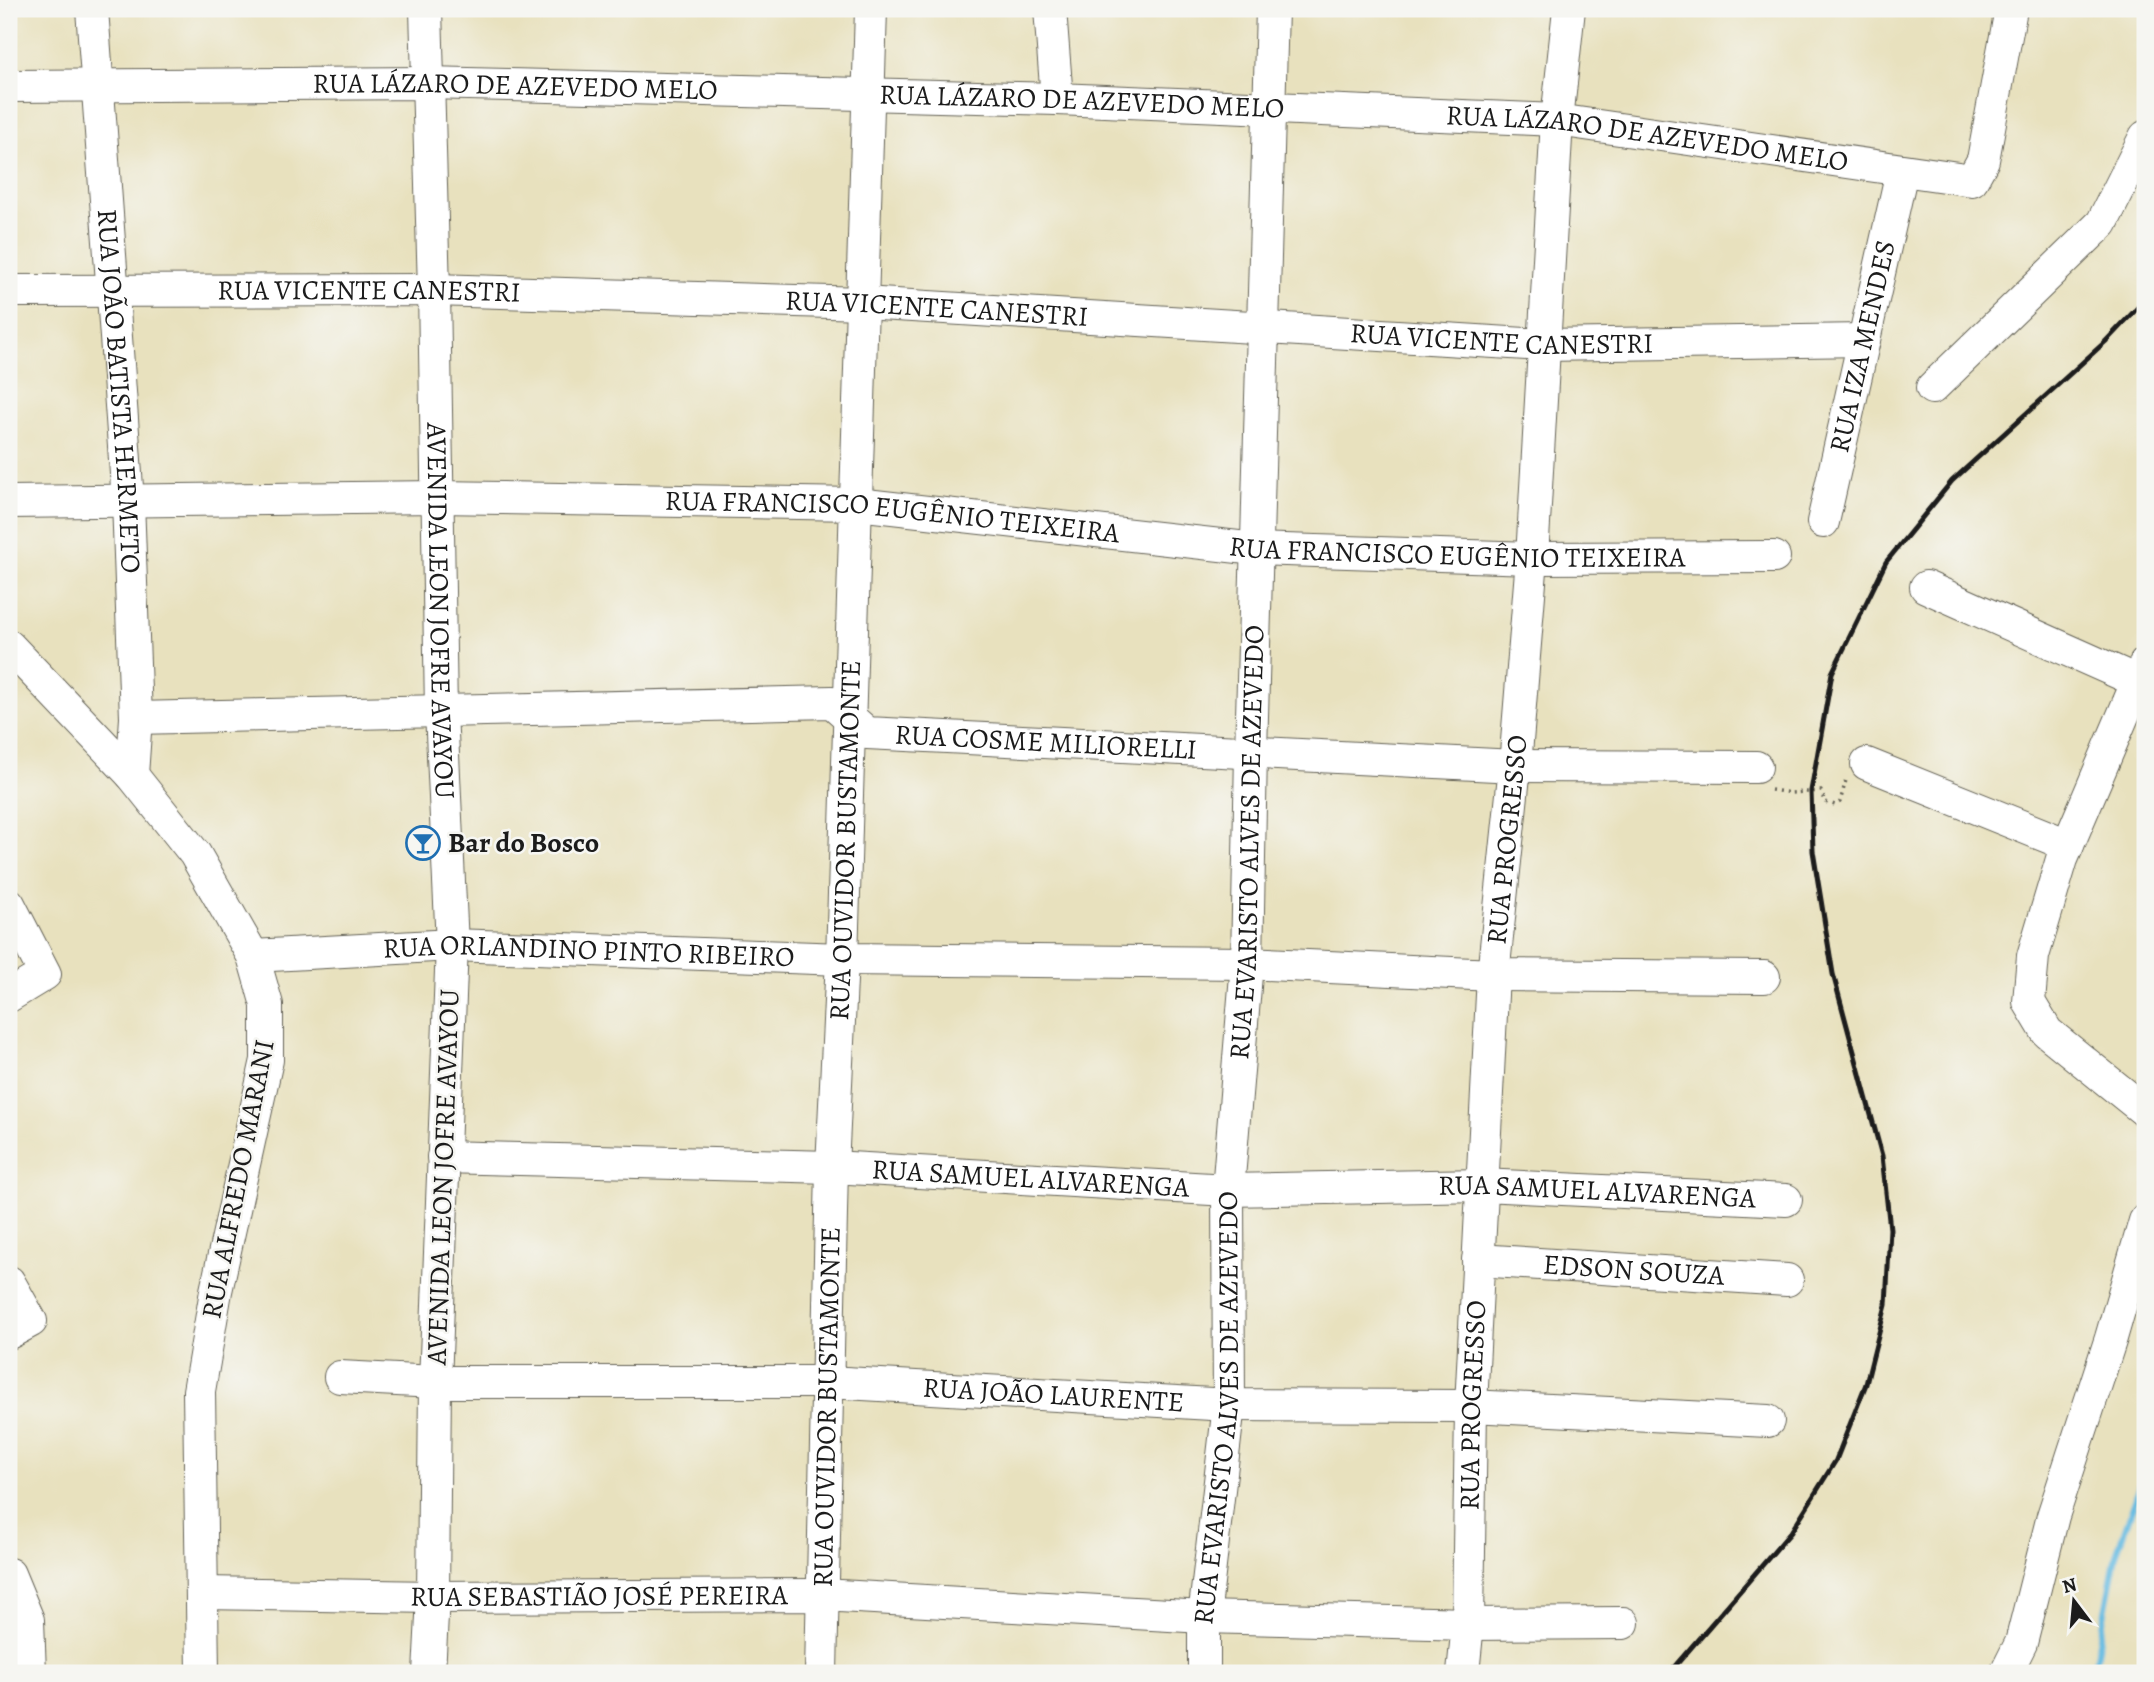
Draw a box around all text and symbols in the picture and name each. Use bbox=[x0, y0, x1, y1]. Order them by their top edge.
street label: RUA LÁZARO DE AZEVEDO MELO bbox=[312, 64, 718, 109]
street label: RUA LÁZARO DE AZEVEDO MELO bbox=[879, 75, 1285, 128]
street label: RUA LÁZARO DE AZEVEDO MELO bbox=[1445, 96, 1851, 181]
street label: RUA JOÃO BATISTA HERMETO bbox=[88, 208, 150, 574]
street label: RUA IZA MENDES bbox=[1820, 237, 1905, 456]
street label: RUA VICENTE CANESTRI bbox=[217, 271, 521, 312]
street label: RUA VICENTE CANESTRI bbox=[785, 282, 1089, 336]
street label: RUA VICENTE CANESTRI bbox=[1349, 314, 1654, 364]
street label: AVENIDA LEON JOFRE AVAYOU bbox=[417, 421, 464, 800]
street label: RUA FRANCISCO EUGÊNIO TEIXEIRA bbox=[664, 482, 1122, 553]
street label: RUA FRANCISCO EUGÊNIO TEIXEIRA bbox=[1227, 527, 1686, 577]
street label: RUA EVARISTO ALVES DE AZEVEDO bbox=[1220, 624, 1274, 1061]
street label: RUA OUVIDOR BUSTAMONTE bbox=[820, 660, 870, 1021]
street label: RUA COSME MILIORELLI bbox=[894, 715, 1198, 769]
street label: RUA PROGRESSO bbox=[1477, 733, 1536, 946]
bar icon: Bar do Bosco bbox=[404, 824, 442, 862]
place label: Bar do Bosco bbox=[448, 824, 599, 862]
street label: RUA ORLANDINO PINTO RIBEIRO bbox=[382, 926, 795, 976]
street label: AVENIDA LEON JOFRE AVAYOU bbox=[417, 988, 469, 1367]
street label: RUA ALFREDO MARANI bbox=[192, 1036, 284, 1322]
street label: RUA SAMUEL ALVARENGA bbox=[871, 1150, 1191, 1207]
street label: RUA SAMUEL ALVARENGA bbox=[1438, 1166, 1757, 1218]
street label: RUA EVARISTO ALVES DE AZEVEDO bbox=[1184, 1191, 1248, 1627]
street label: RUA OUVIDOR BUSTAMONTE bbox=[804, 1226, 850, 1588]
street label: EDSON SOUZA bbox=[1542, 1245, 1726, 1295]
street label: RUA PROGRESSO bbox=[1451, 1299, 1495, 1511]
street label: RUA JOÃO LAURENTE bbox=[922, 1368, 1185, 1421]
north arrow bbox=[2038, 1566, 2108, 1636]
text: N bbox=[2059, 1571, 2080, 1600]
street label: RUA SEBASTIÃO JOSÉ PEREIRA bbox=[410, 1576, 788, 1616]

